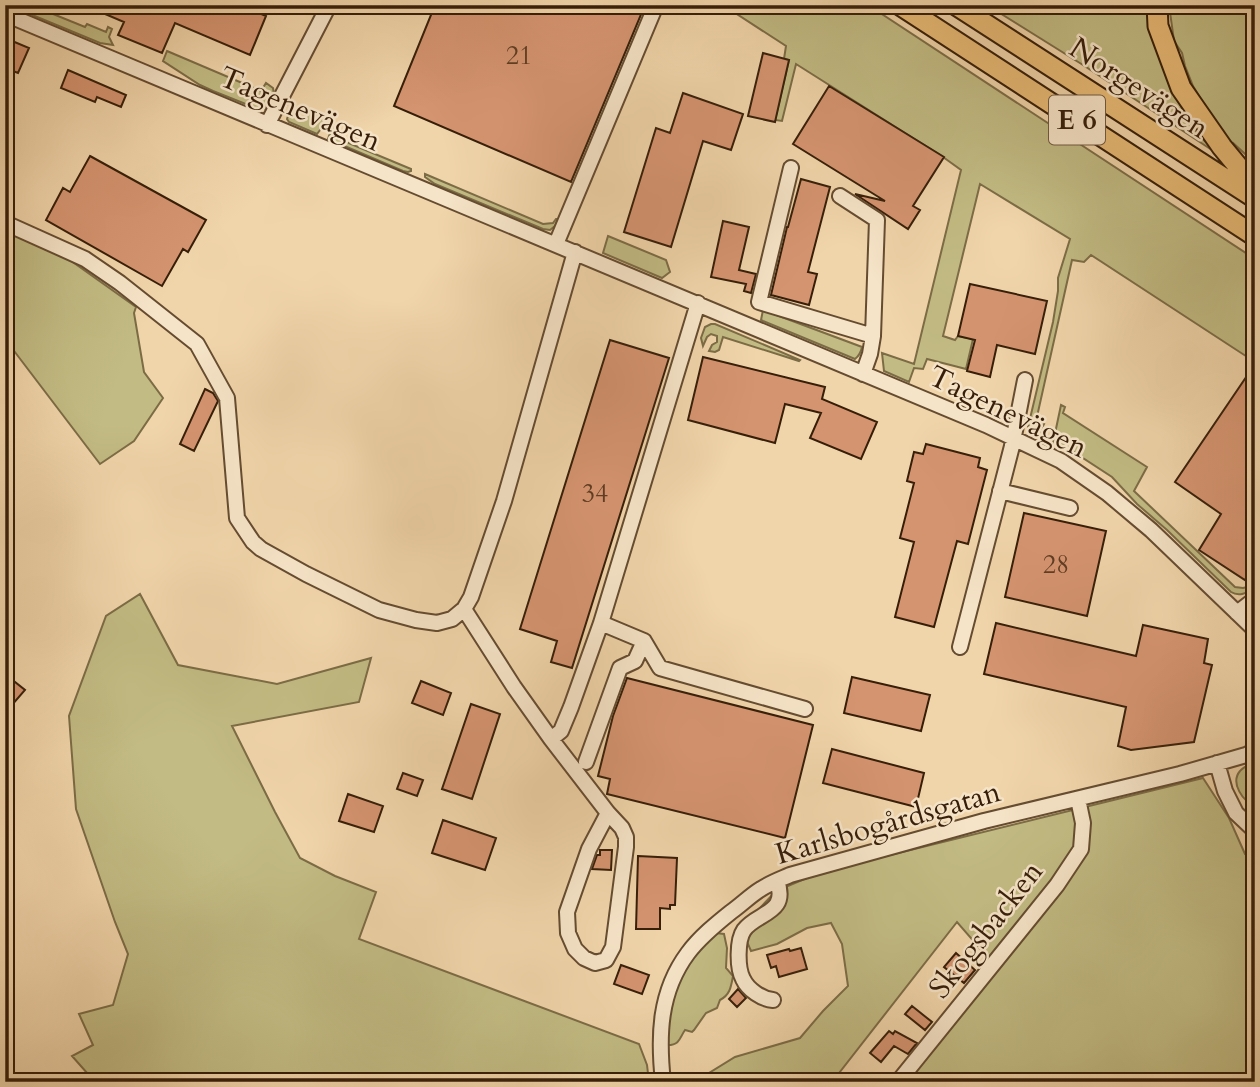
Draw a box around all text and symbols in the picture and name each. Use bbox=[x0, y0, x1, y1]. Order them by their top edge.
street label: Norgevägen bbox=[1061, 27, 1217, 149]
house number: 21 bbox=[506, 38, 532, 73]
street label: Tagenevägen bbox=[213, 57, 387, 161]
road number: E 6 bbox=[1049, 96, 1105, 144]
street label: Tagenevägen bbox=[922, 356, 1094, 468]
house number: 34 bbox=[582, 476, 608, 511]
house number: 28 bbox=[1043, 547, 1069, 582]
street label: Karlsbogårdsgatan bbox=[771, 771, 1005, 875]
street label: Skogsbacken bbox=[919, 853, 1053, 1007]

